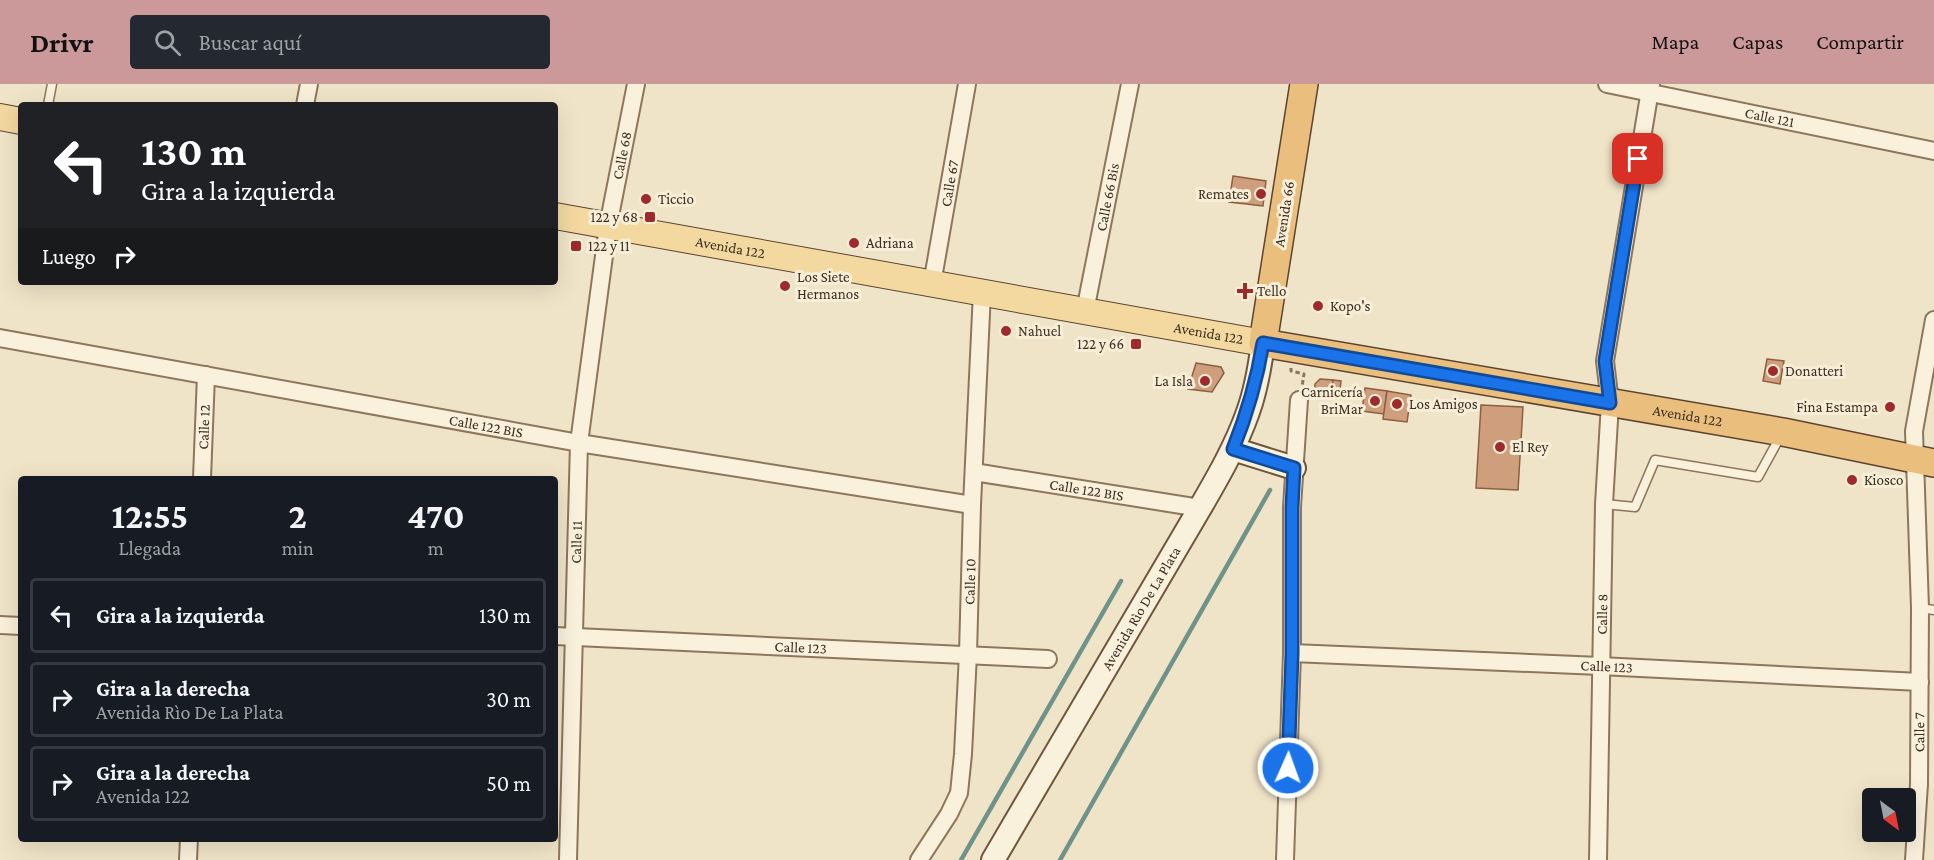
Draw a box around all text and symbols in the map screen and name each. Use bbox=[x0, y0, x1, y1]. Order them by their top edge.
search box bbox=[130, 15, 550, 69]
icon: search bbox=[151, 26, 184, 59]
text: Drivr bbox=[30, 27, 94, 58]
text: Buscar aquí bbox=[199, 30, 301, 55]
text: Mapa bbox=[1651, 30, 1699, 54]
text: Capas bbox=[1732, 30, 1783, 54]
text: Compartir bbox=[1816, 30, 1904, 54]
street label: Calle 121 bbox=[1743, 104, 1796, 130]
icon: left bbox=[42, 126, 120, 204]
text: 130 m bbox=[141, 127, 246, 174]
street label: Calle 68 bbox=[609, 130, 634, 181]
pin bbox=[1612, 133, 1663, 184]
icon: arrive bbox=[1621, 142, 1654, 175]
street label: Calle 67 bbox=[938, 159, 962, 208]
street label: Calle 66 Bis bbox=[1093, 162, 1122, 233]
text: Gira a la izquierda bbox=[141, 176, 335, 206]
street label: Avenida 66 bbox=[1271, 180, 1297, 248]
place label: Remates bbox=[1198, 186, 1249, 202]
marker: Remates bbox=[1254, 187, 1268, 201]
place label: Ticcio bbox=[658, 191, 694, 207]
marker: Ticcio bbox=[639, 192, 653, 206]
place label: 122 y 68 bbox=[591, 209, 638, 226]
marker: 122 y 68 bbox=[643, 210, 657, 224]
street label: Avenida 122 bbox=[694, 233, 766, 262]
place label: Adriana bbox=[866, 235, 914, 251]
marker: Adriana bbox=[847, 236, 861, 250]
place label: 122 y 11 bbox=[588, 238, 630, 255]
marker: 122 y 11 bbox=[569, 239, 583, 253]
icon: right bbox=[108, 240, 141, 273]
text: Luego bbox=[42, 244, 96, 269]
place label: Los Siete Hermanos bbox=[797, 269, 859, 302]
marker: Los Siete Hermanos bbox=[778, 279, 792, 293]
place label: Tello bbox=[1257, 283, 1287, 299]
marker: Tello bbox=[1238, 284, 1252, 298]
place label: Kopo's bbox=[1330, 298, 1371, 315]
marker: Kopo's bbox=[1311, 299, 1325, 313]
street label: Avenida 122 bbox=[1172, 319, 1245, 347]
place label: Nahuel bbox=[1018, 323, 1061, 339]
marker: Nahuel bbox=[999, 324, 1013, 338]
place label: 122 y 66 bbox=[1077, 336, 1124, 353]
marker: 122 y 66 bbox=[1129, 337, 1143, 351]
place label: Donatteri bbox=[1785, 363, 1843, 379]
marker: Donatteri bbox=[1766, 364, 1780, 378]
place label: La Isla bbox=[1154, 373, 1193, 389]
marker: La Isla bbox=[1198, 374, 1212, 388]
place label: Carnicería BriMar bbox=[1301, 384, 1364, 417]
marker: Carnicería BriMar bbox=[1368, 394, 1382, 408]
place label: Los Amigos bbox=[1409, 396, 1478, 413]
marker: Los Amigos bbox=[1390, 397, 1404, 411]
place label: Fina Estampa bbox=[1796, 399, 1878, 416]
marker: Fina Estampa bbox=[1883, 400, 1897, 414]
street label: Avenida 122 bbox=[1652, 402, 1724, 430]
street label: Calle 12 bbox=[195, 404, 213, 450]
street label: Calle 122 BIS bbox=[448, 412, 524, 441]
place label: El Rey bbox=[1512, 439, 1549, 456]
marker: El Rey bbox=[1493, 440, 1507, 454]
place label: Kiosco bbox=[1864, 472, 1903, 488]
marker: Kiosco bbox=[1845, 473, 1859, 487]
street label: Calle 122 BIS bbox=[1048, 476, 1125, 504]
text: 12:55 bbox=[112, 496, 188, 536]
text: 2 bbox=[288, 496, 307, 536]
text: 470 bbox=[407, 496, 465, 536]
street label: Calle 11 bbox=[568, 520, 585, 564]
text: Llegada bbox=[118, 537, 181, 559]
text: min bbox=[282, 537, 314, 559]
text: m bbox=[428, 537, 444, 559]
street label: Avenida Rìo De La Plata bbox=[1098, 544, 1184, 673]
street label: Calle 10 bbox=[961, 558, 979, 605]
street label: Calle 8 bbox=[1594, 593, 1610, 635]
icon: left bbox=[45, 599, 78, 632]
text: Gira a la izquierda bbox=[96, 603, 265, 628]
text: 130 m bbox=[479, 603, 531, 628]
street label: Calle 123 bbox=[774, 638, 827, 657]
street label: Calle 123 bbox=[1580, 657, 1633, 676]
text: Gira a la derecha bbox=[96, 676, 250, 701]
icon: right bbox=[45, 683, 78, 716]
text: 30 m bbox=[486, 687, 531, 712]
text: Avenida Rìo De La Plata bbox=[96, 701, 283, 723]
street label: Calle 7 bbox=[1911, 712, 1927, 752]
position arrow bbox=[1256, 736, 1320, 800]
text: Gira a la derecha bbox=[96, 760, 250, 785]
icon: right bbox=[45, 767, 78, 800]
text: 50 m bbox=[486, 771, 531, 796]
text: Avenida 122 bbox=[96, 785, 190, 807]
north arrow bbox=[1862, 788, 1916, 842]
map controls bbox=[1862, 788, 1916, 842]

